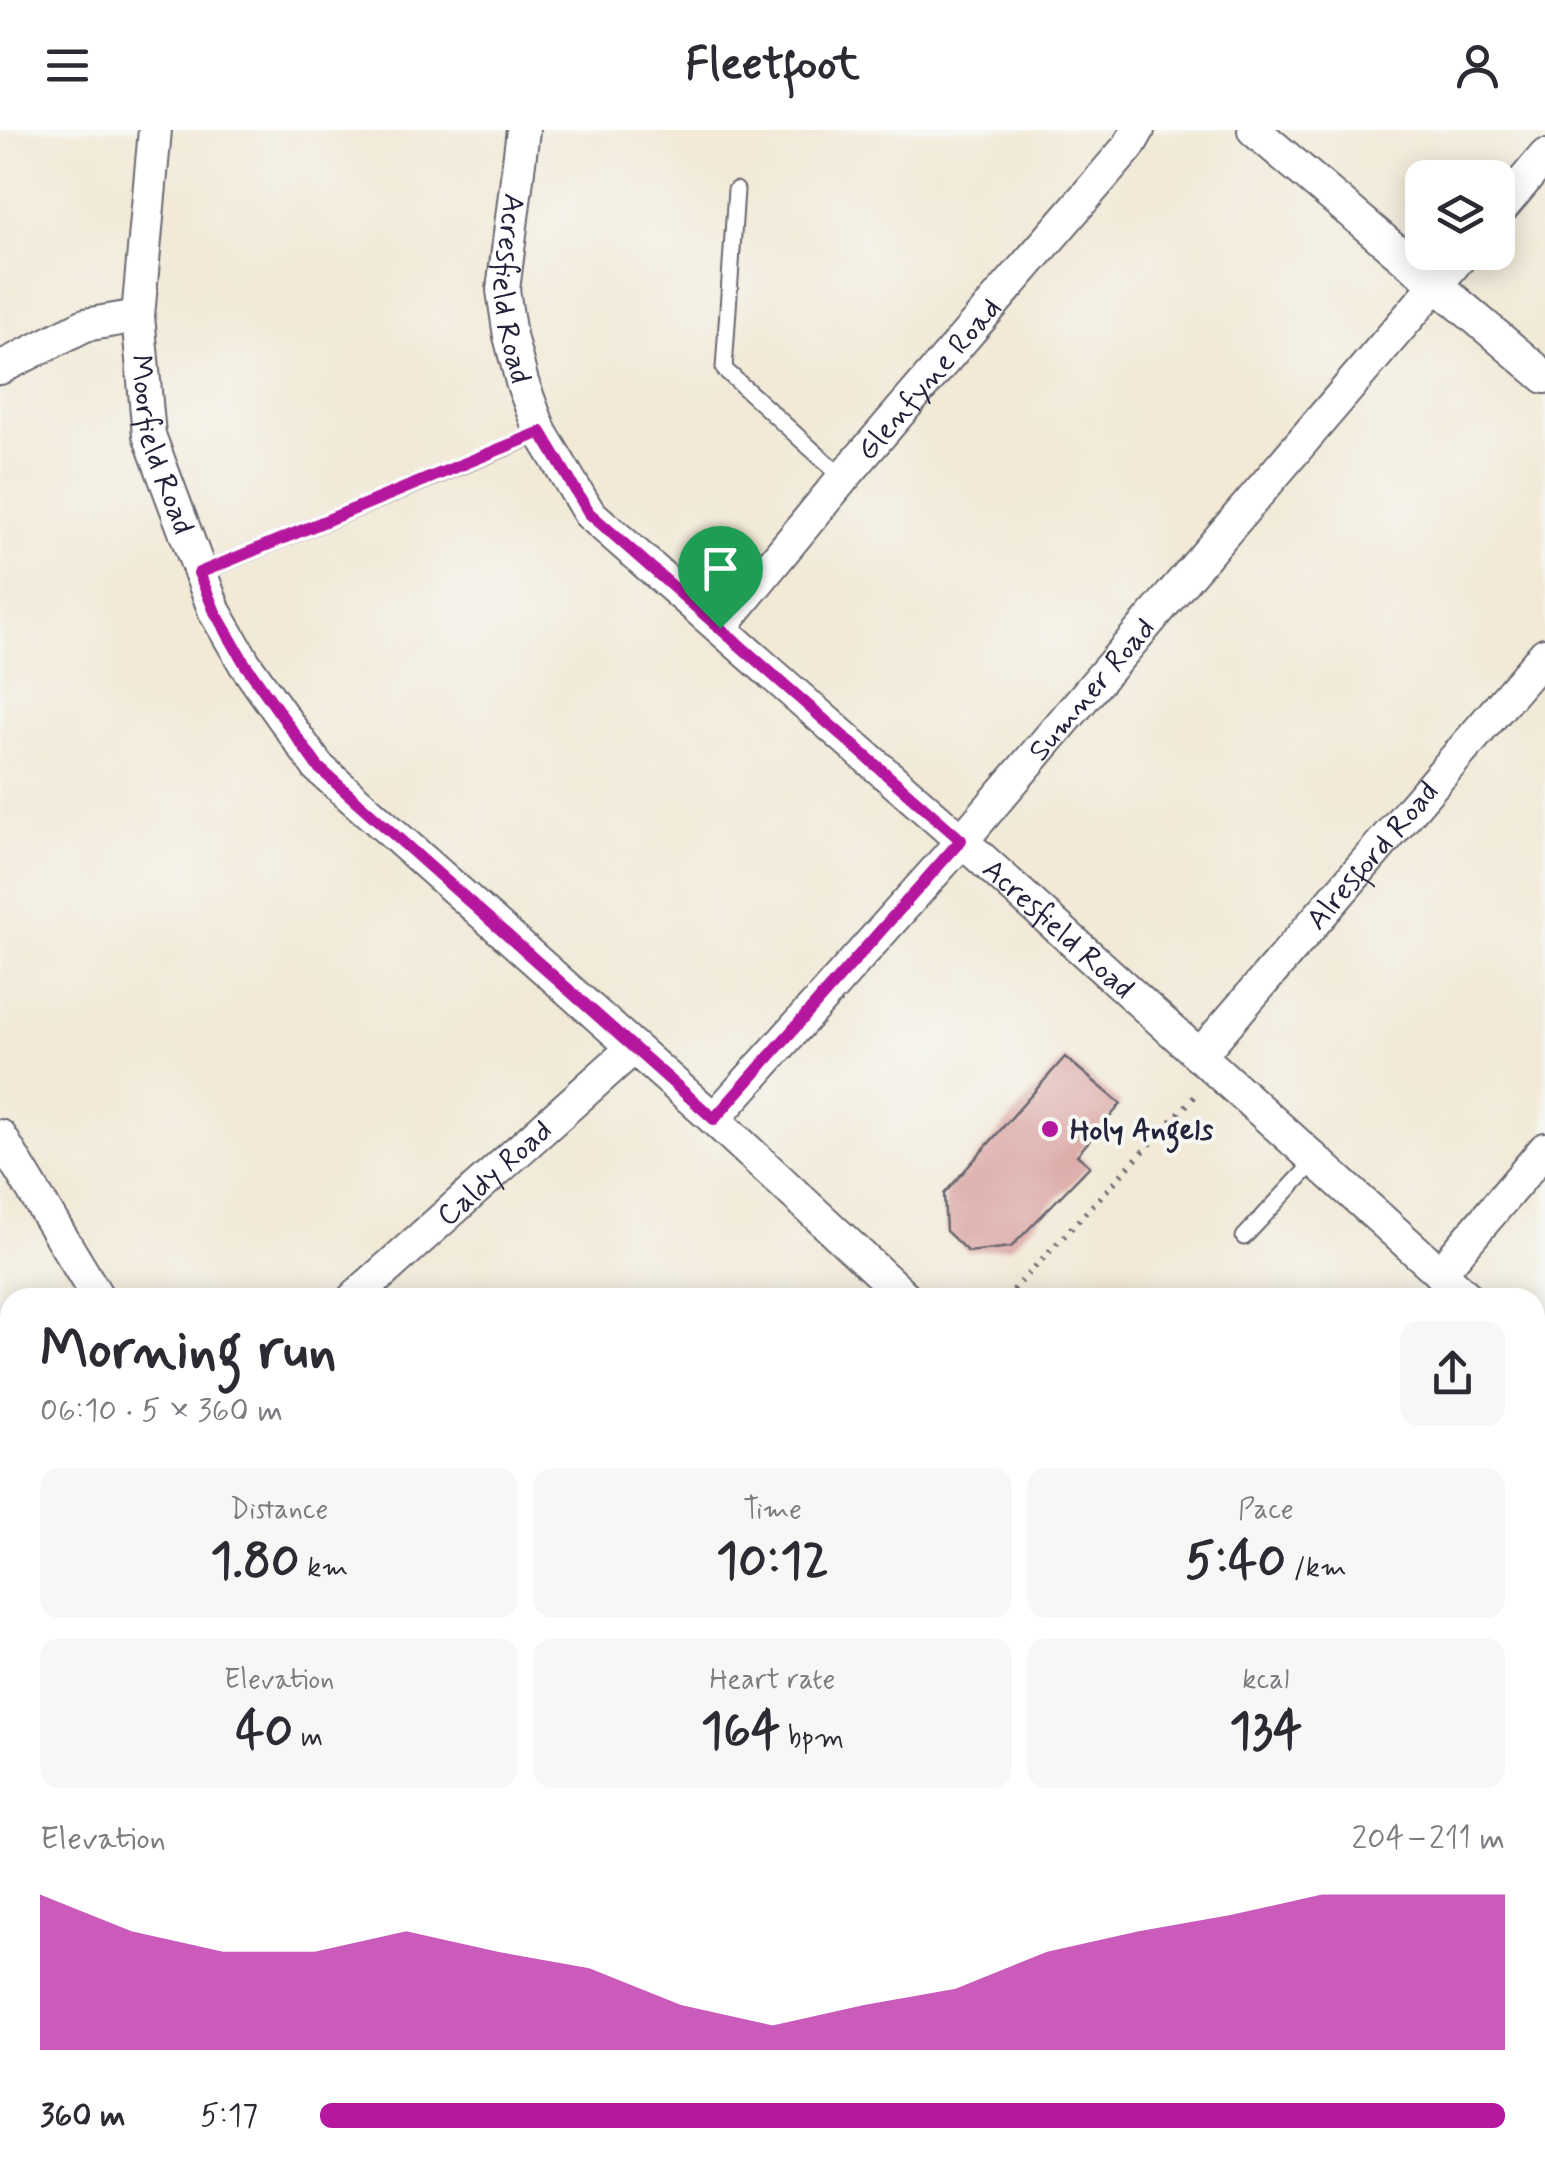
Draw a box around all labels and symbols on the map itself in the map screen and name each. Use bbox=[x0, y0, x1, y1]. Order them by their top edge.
street label: Acresfield Road bbox=[482, 191, 540, 388]
street label: Glenfyne Road bbox=[849, 290, 1011, 469]
street label: Moorfield Road bbox=[121, 353, 202, 540]
pin bbox=[678, 526, 763, 629]
street label: Sumner Road bbox=[1020, 610, 1164, 770]
street label: Alresford Road bbox=[1298, 774, 1448, 939]
street label: Acresfield Road bbox=[974, 851, 1142, 1008]
place label: Holy Angels bbox=[1070, 1111, 1214, 1154]
street label: Caldy Road bbox=[429, 1112, 561, 1236]
marker: Holy Angels bbox=[1039, 1118, 1061, 1140]

